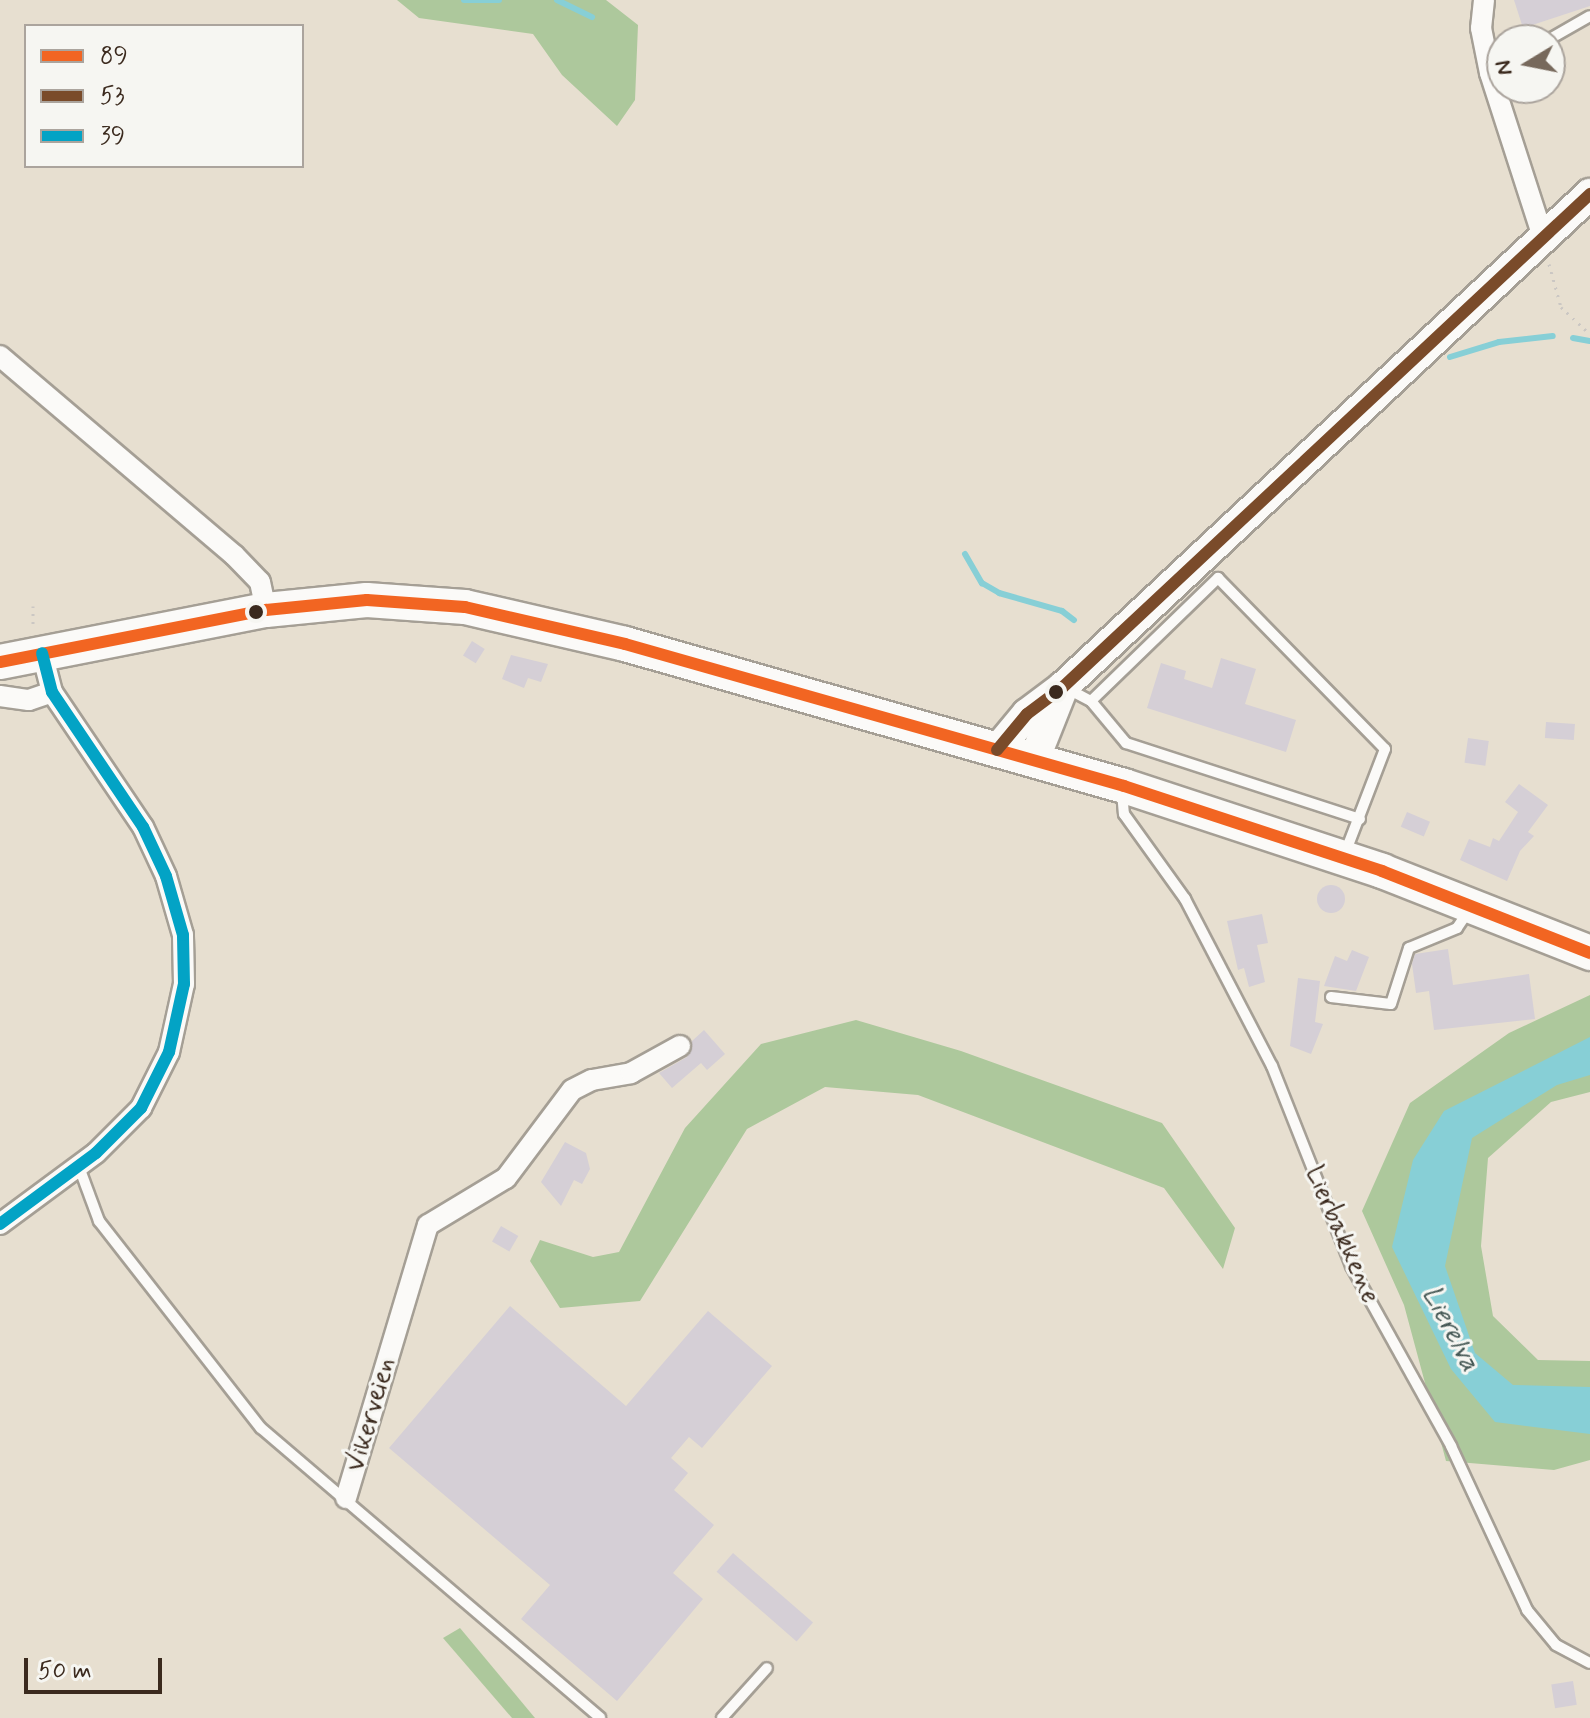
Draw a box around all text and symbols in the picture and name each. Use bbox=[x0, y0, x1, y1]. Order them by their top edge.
legend bbox=[24, 24, 304, 168]
north arrow bbox=[1486, 24, 1566, 104]
text: 89 bbox=[100, 41, 128, 72]
text: N bbox=[1489, 58, 1519, 77]
text: 53 bbox=[100, 81, 125, 112]
text: 39 bbox=[100, 121, 125, 152]
unlabelled marker bbox=[248, 604, 264, 620]
unlabelled marker bbox=[1048, 684, 1064, 700]
street label: Lierbakkene bbox=[1297, 1162, 1385, 1308]
water label: Lierelva bbox=[1414, 1280, 1486, 1378]
street label: Vikerveien bbox=[341, 1354, 403, 1476]
scale bar bbox=[28, 1642, 166, 1692]
text: 50 m bbox=[38, 1656, 92, 1687]

